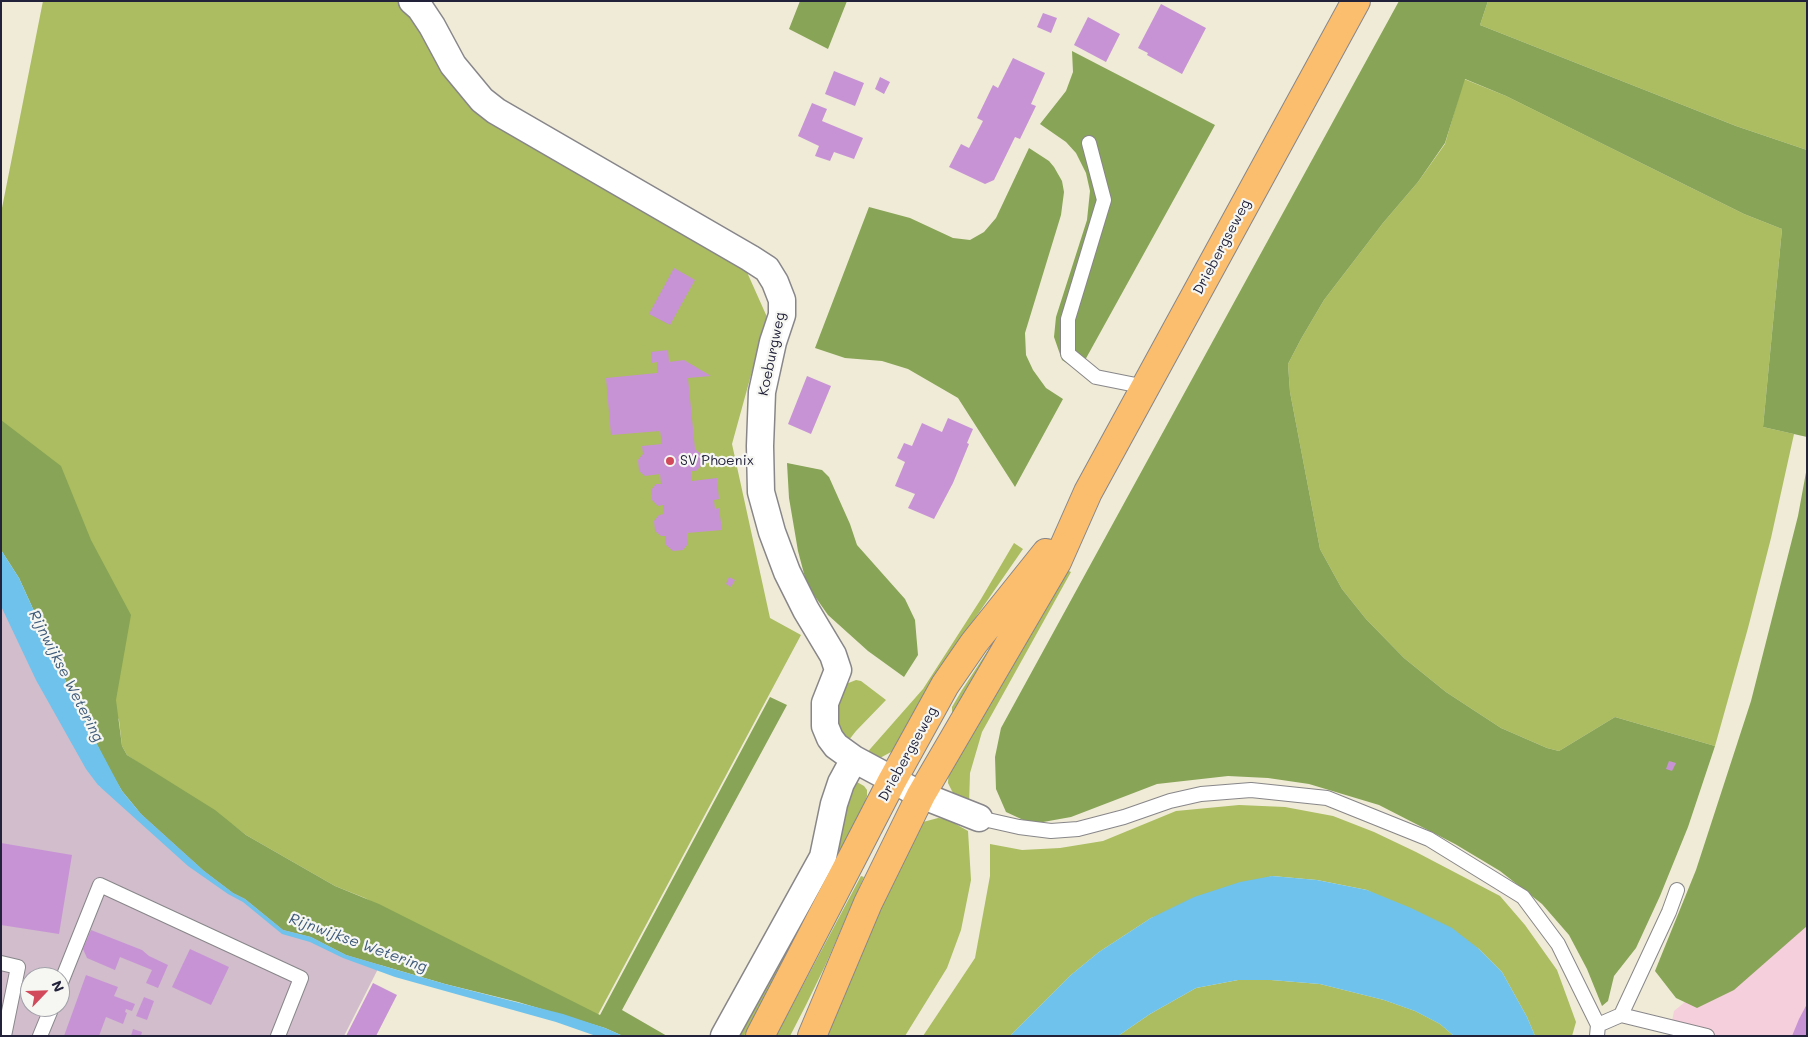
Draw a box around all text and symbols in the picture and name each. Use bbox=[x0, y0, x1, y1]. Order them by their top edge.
street label: Driebergseweg bbox=[1190, 197, 1254, 297]
street label: Koeburgweg bbox=[755, 311, 789, 397]
place label: SV Phoenix bbox=[680, 453, 754, 469]
marker: SV Phoenix bbox=[664, 455, 676, 467]
water label: Rijnwijkse Wetering bbox=[25, 607, 107, 745]
street label: Driebergseweg bbox=[875, 704, 941, 804]
water label: Rijnwijkse Wetering bbox=[286, 910, 430, 976]
north arrow bbox=[20, 967, 70, 1017]
text: N bbox=[47, 977, 69, 995]

